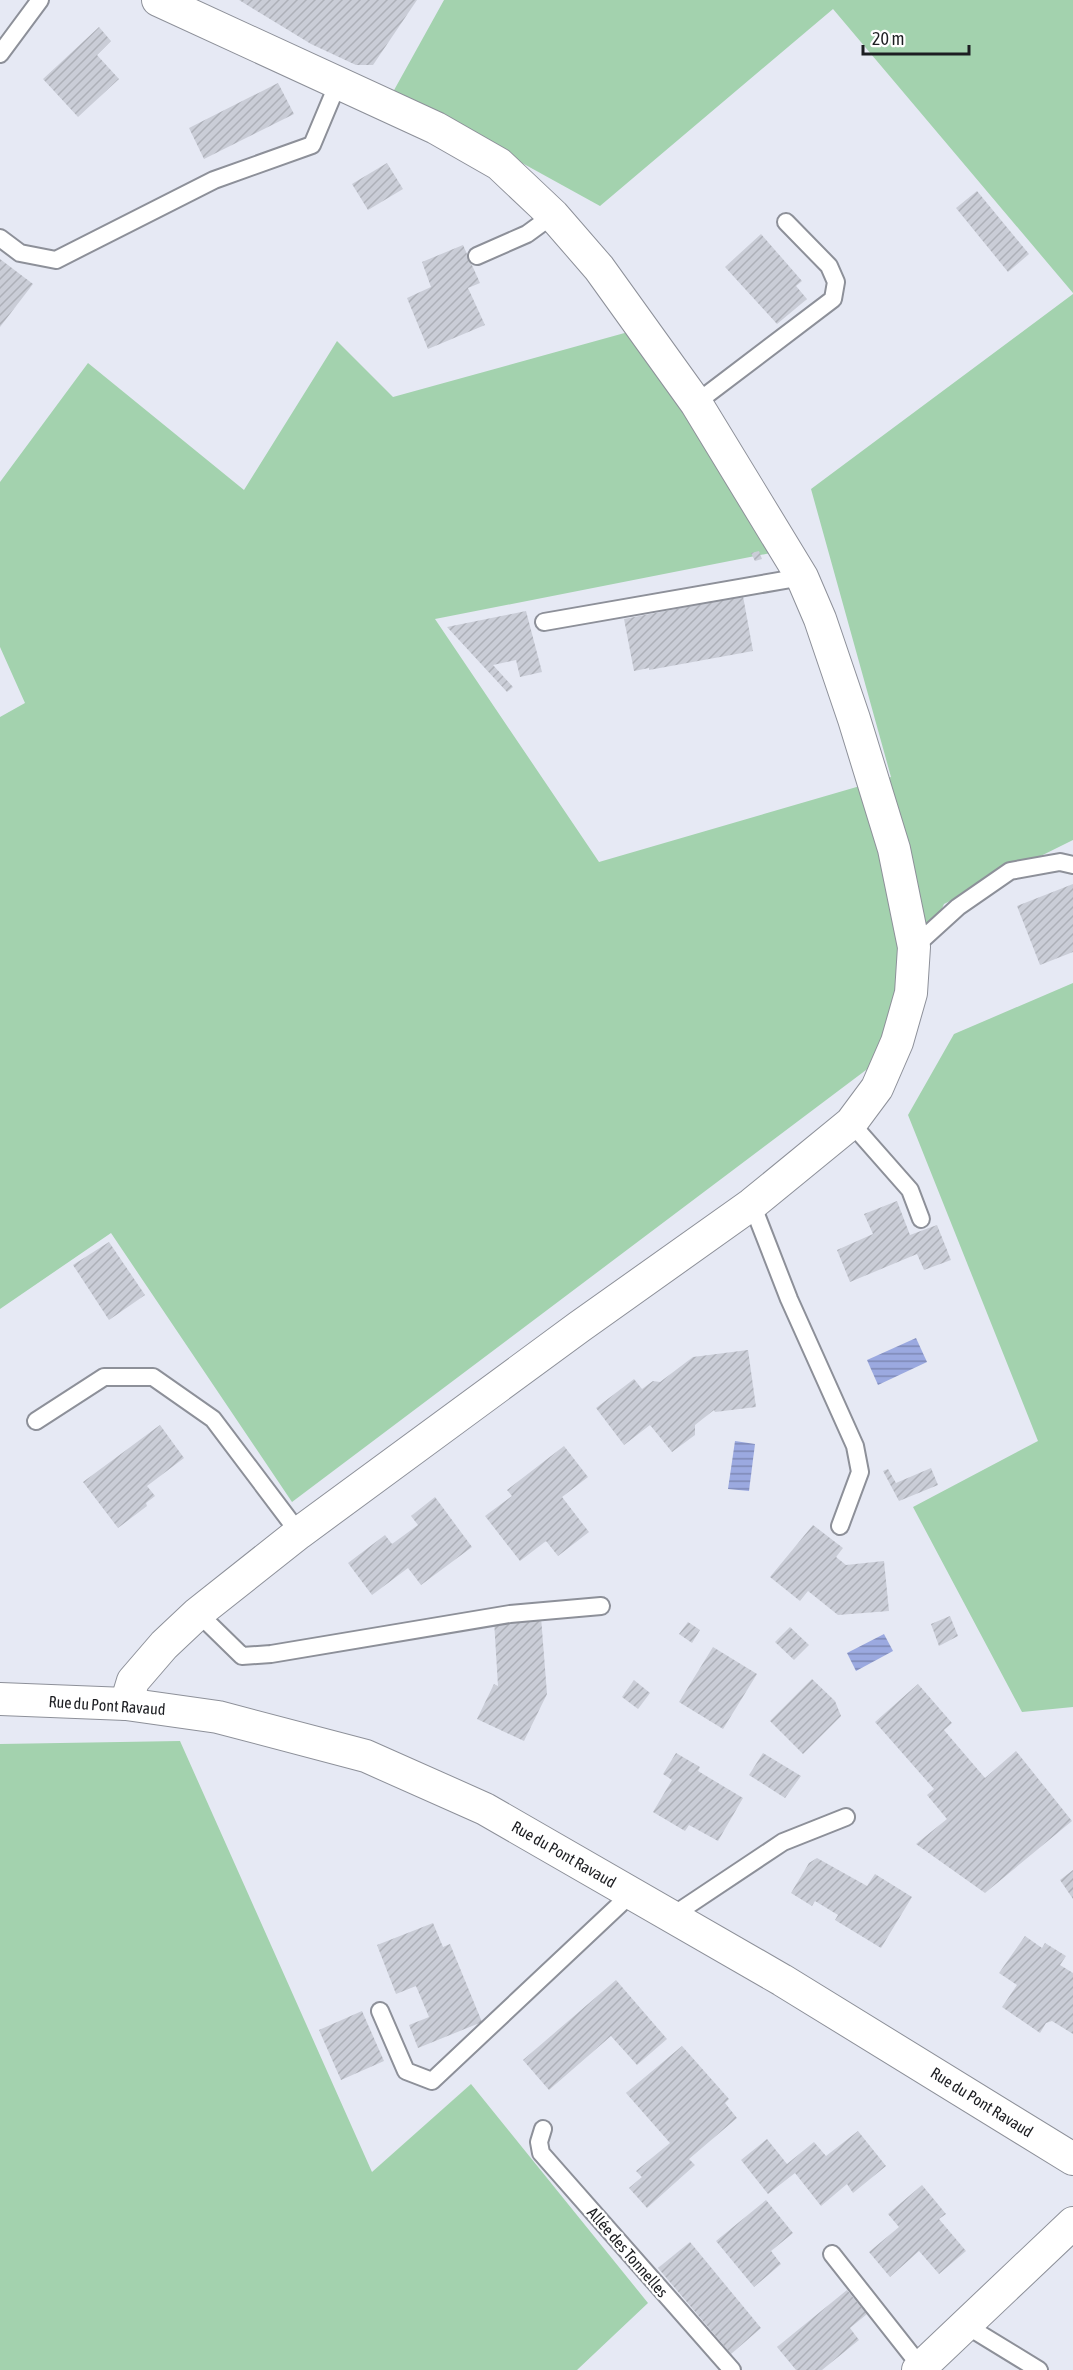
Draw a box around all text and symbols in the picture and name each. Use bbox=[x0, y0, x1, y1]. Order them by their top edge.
scale bar bbox=[863, 18, 970, 56]
text: 20 m bbox=[872, 28, 904, 49]
street label: Rue du Pont Ravaud bbox=[48, 1692, 166, 1718]
street label: Rue du Pont Ravaud bbox=[509, 1817, 619, 1891]
street label: Rue du Pont Ravaud bbox=[928, 2063, 1036, 2141]
street label: Allée des Tonnelles bbox=[584, 2203, 672, 2301]

